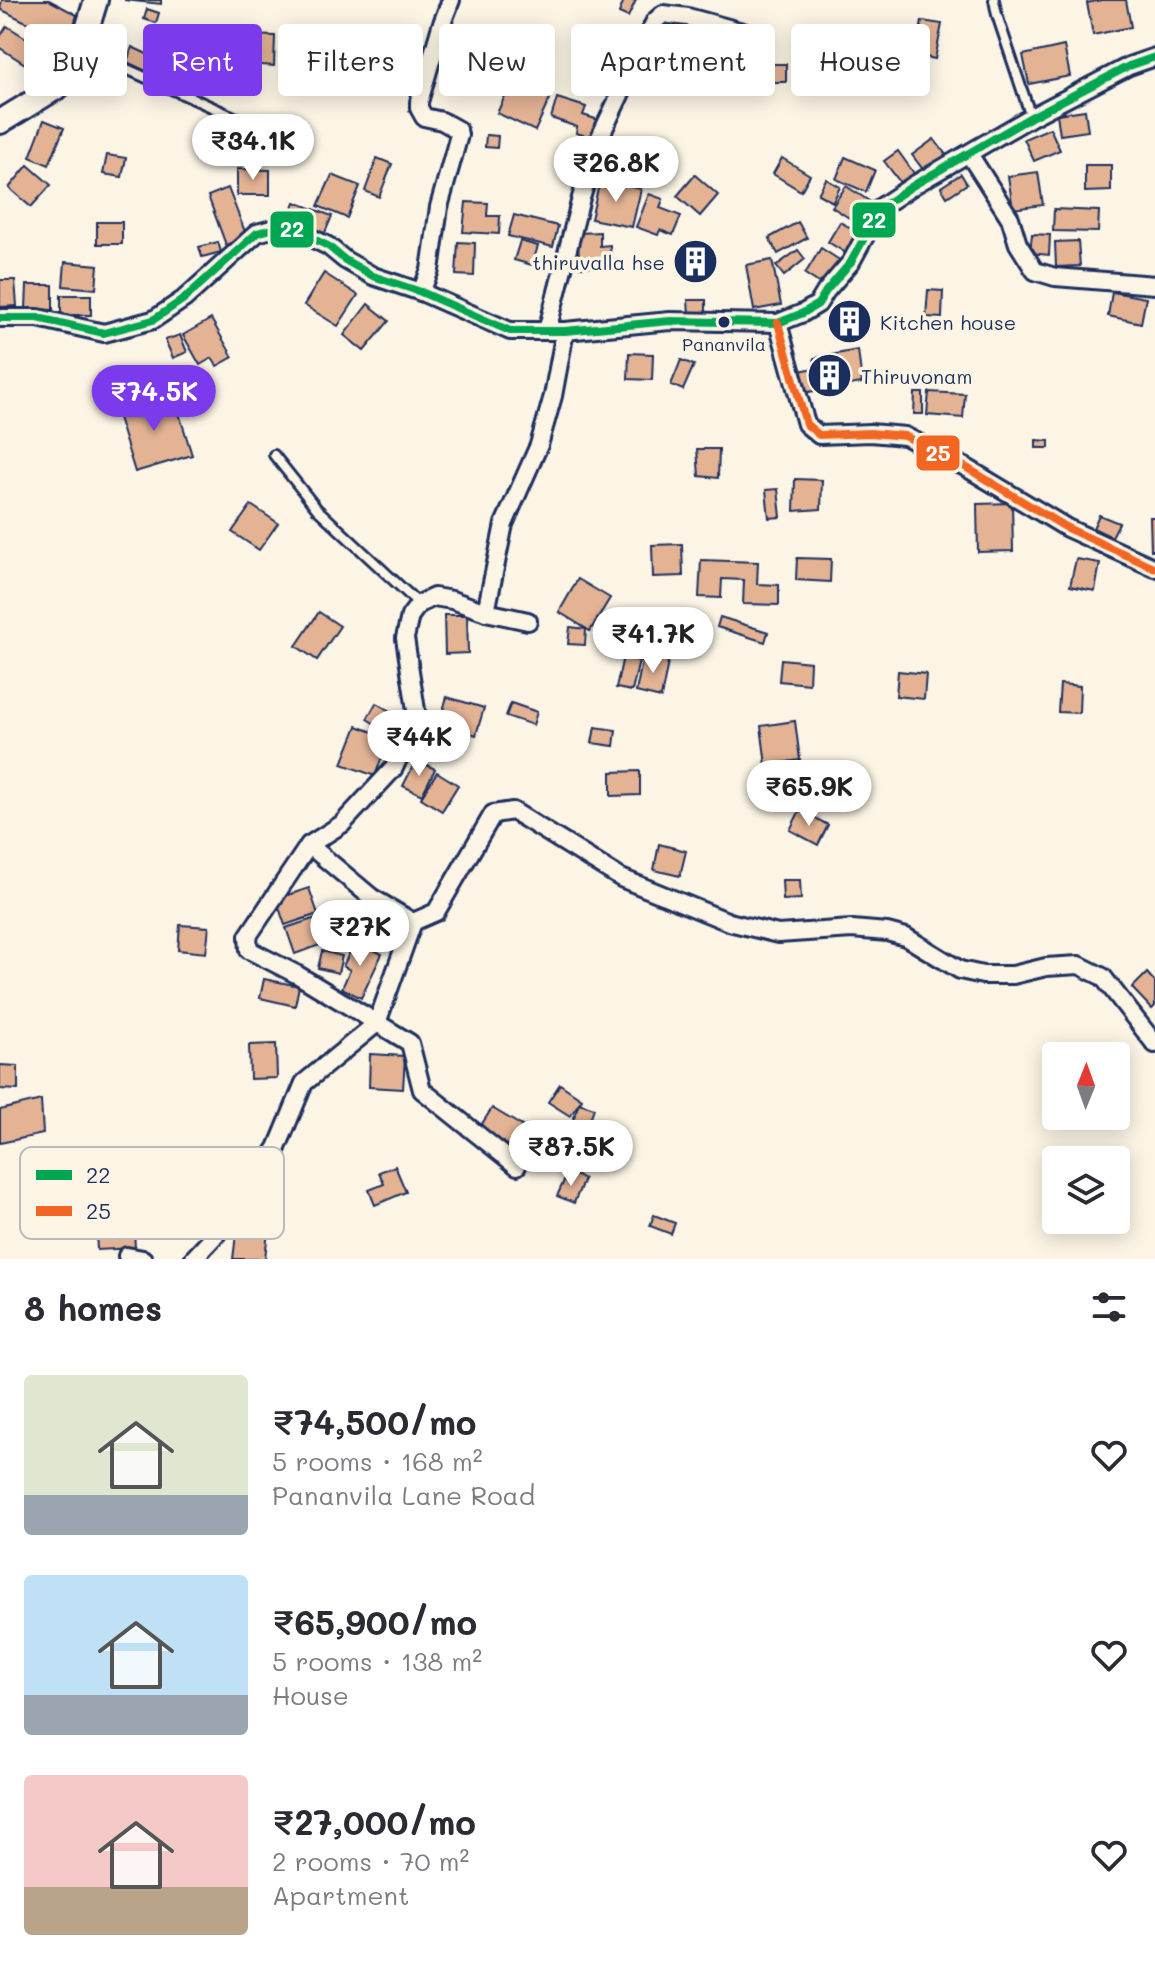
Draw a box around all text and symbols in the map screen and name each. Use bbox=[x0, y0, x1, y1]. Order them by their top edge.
chip: Buy bbox=[24, 24, 127, 96]
chip: Rent bbox=[143, 24, 262, 96]
chip: Filters bbox=[278, 24, 423, 96]
chip: New bbox=[439, 24, 555, 96]
chip: Apartment bbox=[571, 24, 775, 96]
chip: House bbox=[791, 24, 930, 96]
pin: ₹34.1K bbox=[188, 114, 318, 182]
text: ₹34.1K bbox=[210, 123, 296, 157]
pin: ₹26.8K bbox=[551, 136, 681, 204]
text: ₹26.8K bbox=[572, 145, 660, 179]
line badge: 22 bbox=[851, 201, 897, 239]
text: 22 bbox=[862, 205, 886, 234]
line badge: 22 bbox=[269, 210, 315, 249]
text: 22 bbox=[280, 214, 304, 243]
building icon: thiruvalla hse bbox=[672, 238, 720, 286]
place label: thiruvalla hse bbox=[533, 249, 665, 275]
building icon: Kitchen house bbox=[825, 298, 873, 346]
place label: Kitchen house bbox=[880, 309, 1016, 335]
marker: Pananvila bbox=[716, 314, 732, 330]
place label: Pananvila bbox=[682, 332, 766, 356]
building icon: Thiruvonam bbox=[806, 352, 854, 400]
place label: Thiruvonam bbox=[861, 363, 972, 389]
pin: ₹74.5K bbox=[89, 365, 219, 433]
text: ₹74.5K bbox=[110, 374, 198, 408]
line badge: 25 bbox=[915, 434, 961, 472]
text: 25 bbox=[925, 438, 951, 467]
pin: ₹41.7K bbox=[588, 607, 718, 675]
text: ₹41.7K bbox=[611, 616, 695, 650]
pin: ₹44K bbox=[372, 710, 466, 778]
text: ₹44K bbox=[385, 719, 453, 753]
pin: ₹65.9K bbox=[744, 760, 874, 828]
text: ₹65.9K bbox=[765, 769, 853, 803]
pin: ₹27K bbox=[313, 900, 407, 968]
text: ₹27K bbox=[328, 909, 392, 943]
north arrow bbox=[1042, 1042, 1130, 1130]
map controls bbox=[1042, 1042, 1130, 1234]
pin: ₹87.5K bbox=[506, 1120, 636, 1188]
text: ₹87.5K bbox=[527, 1129, 615, 1163]
button: layers bbox=[1042, 1146, 1130, 1234]
legend bbox=[20, 1147, 284, 1239]
text: 22 bbox=[86, 1160, 111, 1189]
text: 25 bbox=[86, 1196, 111, 1225]
text: 8 homes bbox=[24, 1285, 162, 1330]
icon: filters bbox=[1087, 1285, 1131, 1329]
text: ₹74,500/mo bbox=[272, 1399, 477, 1444]
icon: home bbox=[88, 1407, 184, 1503]
icon: heart bbox=[1087, 1433, 1131, 1477]
text: 5 rooms · 168 m² bbox=[272, 1444, 483, 1478]
text: Pananvila Lane Road bbox=[272, 1478, 535, 1512]
text: ₹65,900/mo bbox=[272, 1599, 477, 1644]
icon: home bbox=[88, 1607, 184, 1703]
icon: heart bbox=[1087, 1633, 1131, 1677]
text: 5 rooms · 138 m² bbox=[272, 1644, 482, 1678]
text: House bbox=[272, 1678, 349, 1712]
text: ₹27,000/mo bbox=[272, 1799, 476, 1844]
icon: home bbox=[88, 1807, 184, 1903]
icon: heart bbox=[1087, 1833, 1131, 1877]
text: 2 rooms · 70 m² bbox=[272, 1844, 469, 1878]
text: Apartment bbox=[272, 1878, 409, 1912]

